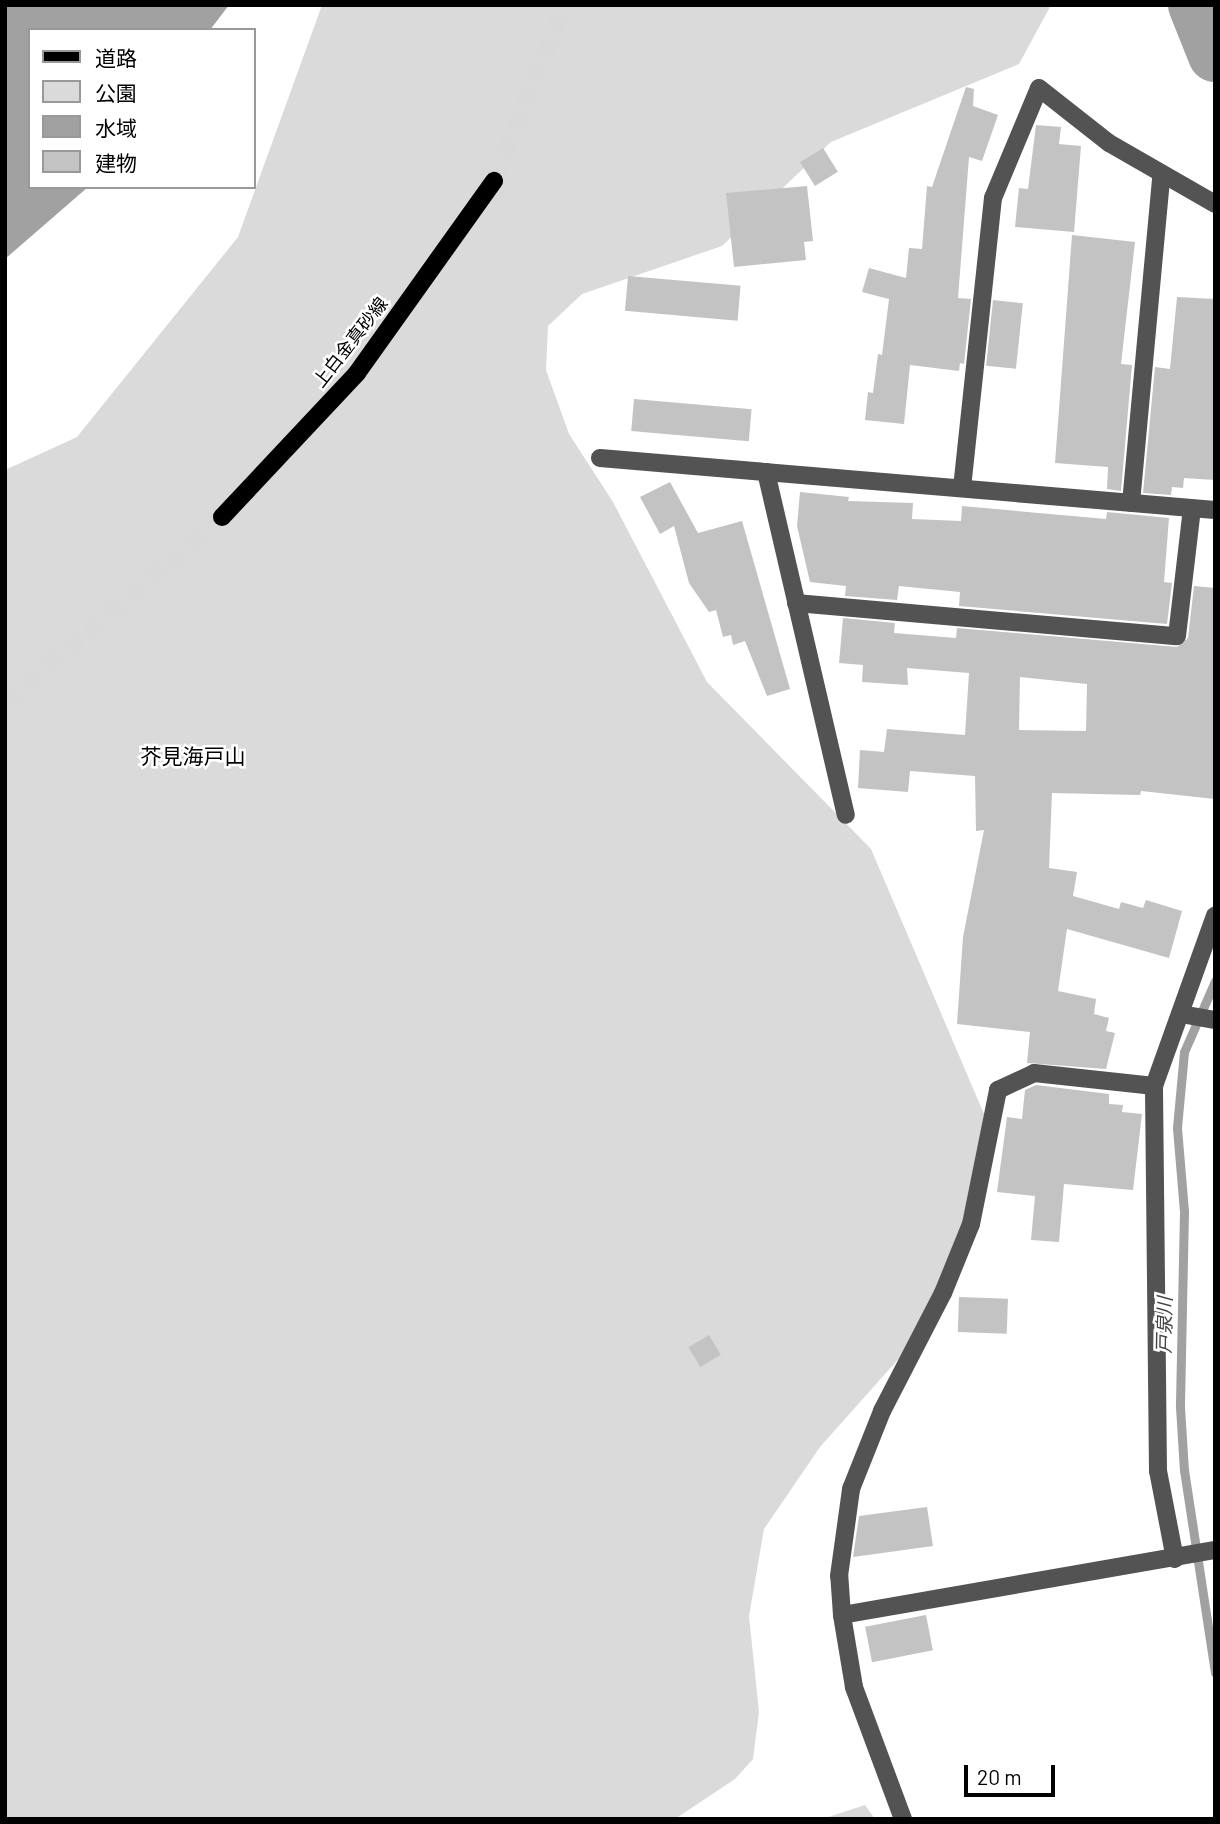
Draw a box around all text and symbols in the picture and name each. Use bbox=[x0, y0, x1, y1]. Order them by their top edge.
legend bbox=[28, 28, 256, 189]
text: 道路 bbox=[95, 45, 137, 70]
text: 公園 bbox=[95, 80, 137, 105]
text: 水域 bbox=[95, 115, 137, 140]
text: 建物 bbox=[95, 150, 137, 175]
street label: 上白金真砂線 bbox=[308, 293, 392, 391]
district label: 芥見海戸山 bbox=[141, 743, 245, 769]
water label: 戸泉川 bbox=[1152, 1296, 1176, 1354]
scale bar bbox=[968, 1750, 1059, 1794]
text: 20 m bbox=[977, 1764, 1022, 1789]

